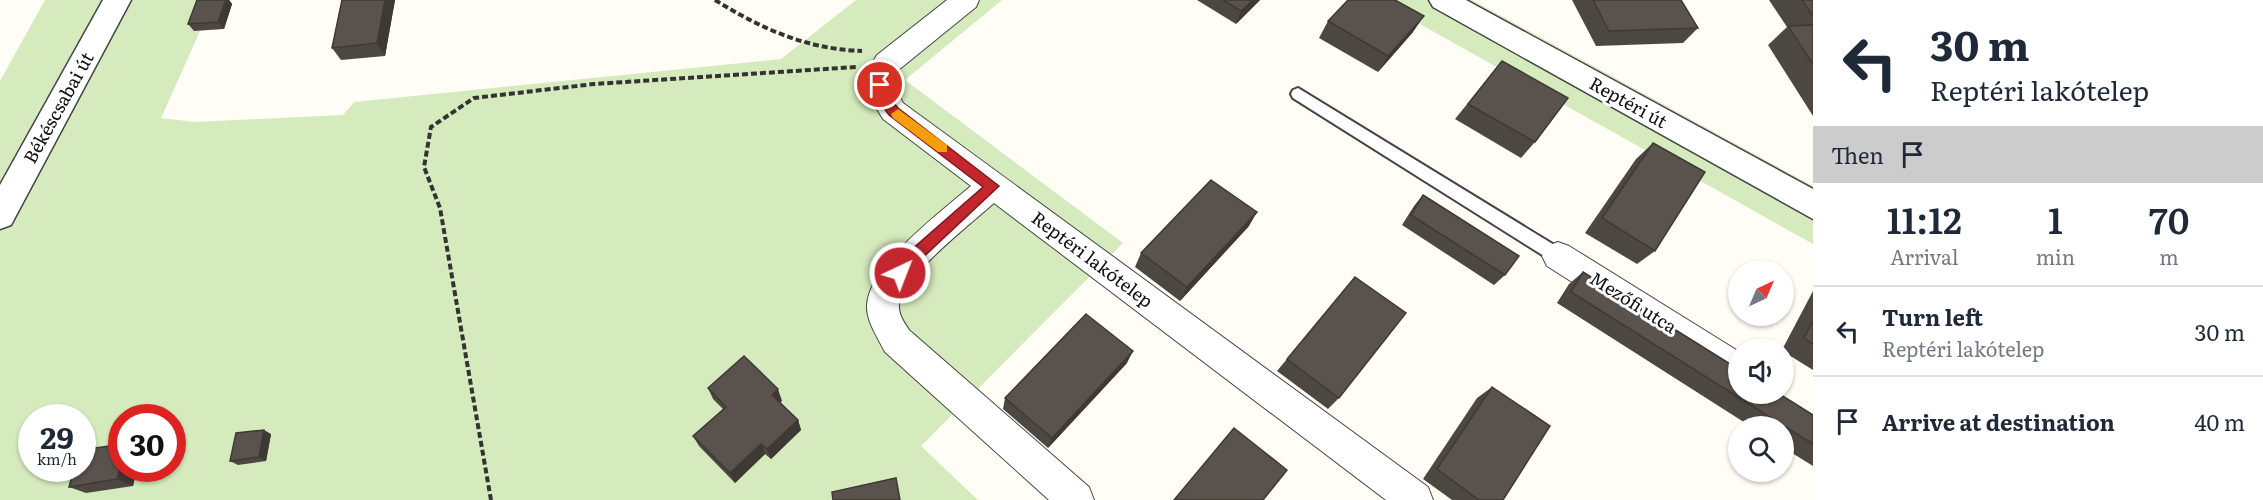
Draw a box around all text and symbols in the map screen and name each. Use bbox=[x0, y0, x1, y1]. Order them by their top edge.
text: 30 m bbox=[1930, 12, 2030, 74]
icon: left bbox=[1831, 24, 1909, 102]
street label: Békéscsabai út bbox=[16, 46, 100, 168]
pin bbox=[854, 59, 905, 110]
icon: arrive bbox=[863, 68, 896, 101]
street label: Reptéri út bbox=[1585, 69, 1673, 134]
text: Reptéri lakótelep bbox=[1930, 69, 2149, 109]
text: Then bbox=[1831, 138, 1884, 171]
icon: arrive bbox=[1896, 138, 1929, 171]
text: 11:12 bbox=[1887, 192, 1962, 245]
text: 1 bbox=[2048, 192, 2063, 245]
text: 70 bbox=[2149, 192, 2189, 245]
street label: Reptéri lakótelep bbox=[1026, 204, 1159, 314]
position arrow bbox=[868, 241, 932, 305]
text: Arrival bbox=[1890, 241, 1958, 271]
text: min bbox=[2036, 241, 2075, 271]
text: m bbox=[2159, 241, 2179, 271]
north arrow bbox=[1728, 260, 1794, 326]
map controls bbox=[1728, 260, 1794, 482]
street label: Mezőfi utca bbox=[1585, 264, 1683, 339]
text: Turn left bbox=[1882, 300, 1983, 333]
icon: left bbox=[1831, 315, 1864, 348]
text: 30 m bbox=[2195, 315, 2245, 348]
text: Reptéri lakótelep bbox=[1882, 333, 2044, 363]
button: sound bbox=[1728, 338, 1794, 404]
speed limit sign: 30 bbox=[108, 404, 186, 482]
icon: arrive bbox=[1831, 405, 1864, 438]
text: Arrive at destination bbox=[1882, 405, 2115, 438]
text: 40 m bbox=[2194, 405, 2245, 438]
text: 29 bbox=[40, 414, 74, 458]
button: search bbox=[1728, 416, 1794, 482]
text: km/h bbox=[37, 447, 77, 470]

